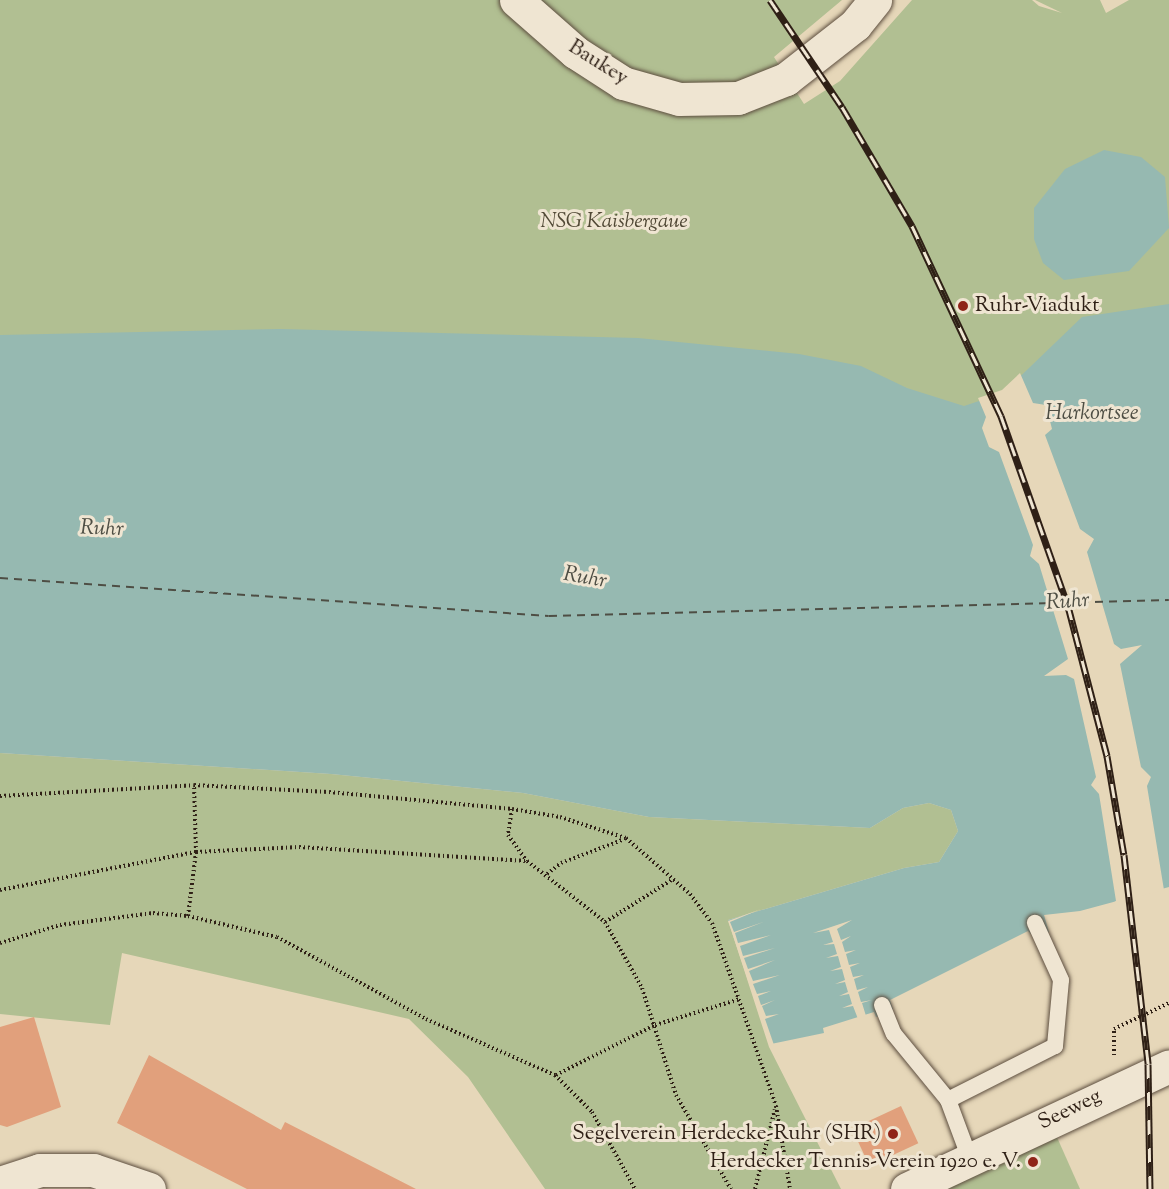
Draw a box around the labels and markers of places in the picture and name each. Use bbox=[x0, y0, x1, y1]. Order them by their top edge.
place label: Ruhr-Viadukt bbox=[975, 293, 1099, 319]
marker: Ruhr-Viadukt bbox=[956, 299, 970, 313]
place label: Segelverein Herdecke-Ruhr (SHR) bbox=[572, 1121, 881, 1147]
marker: Segelverein Herdecke-Ruhr (SHR) bbox=[886, 1127, 900, 1141]
place label: Herdecker Tennis-Verein 1920 e. V. bbox=[710, 1149, 1021, 1175]
marker: Herdecker Tennis-Verein 1920 e. V. bbox=[1026, 1155, 1040, 1169]

